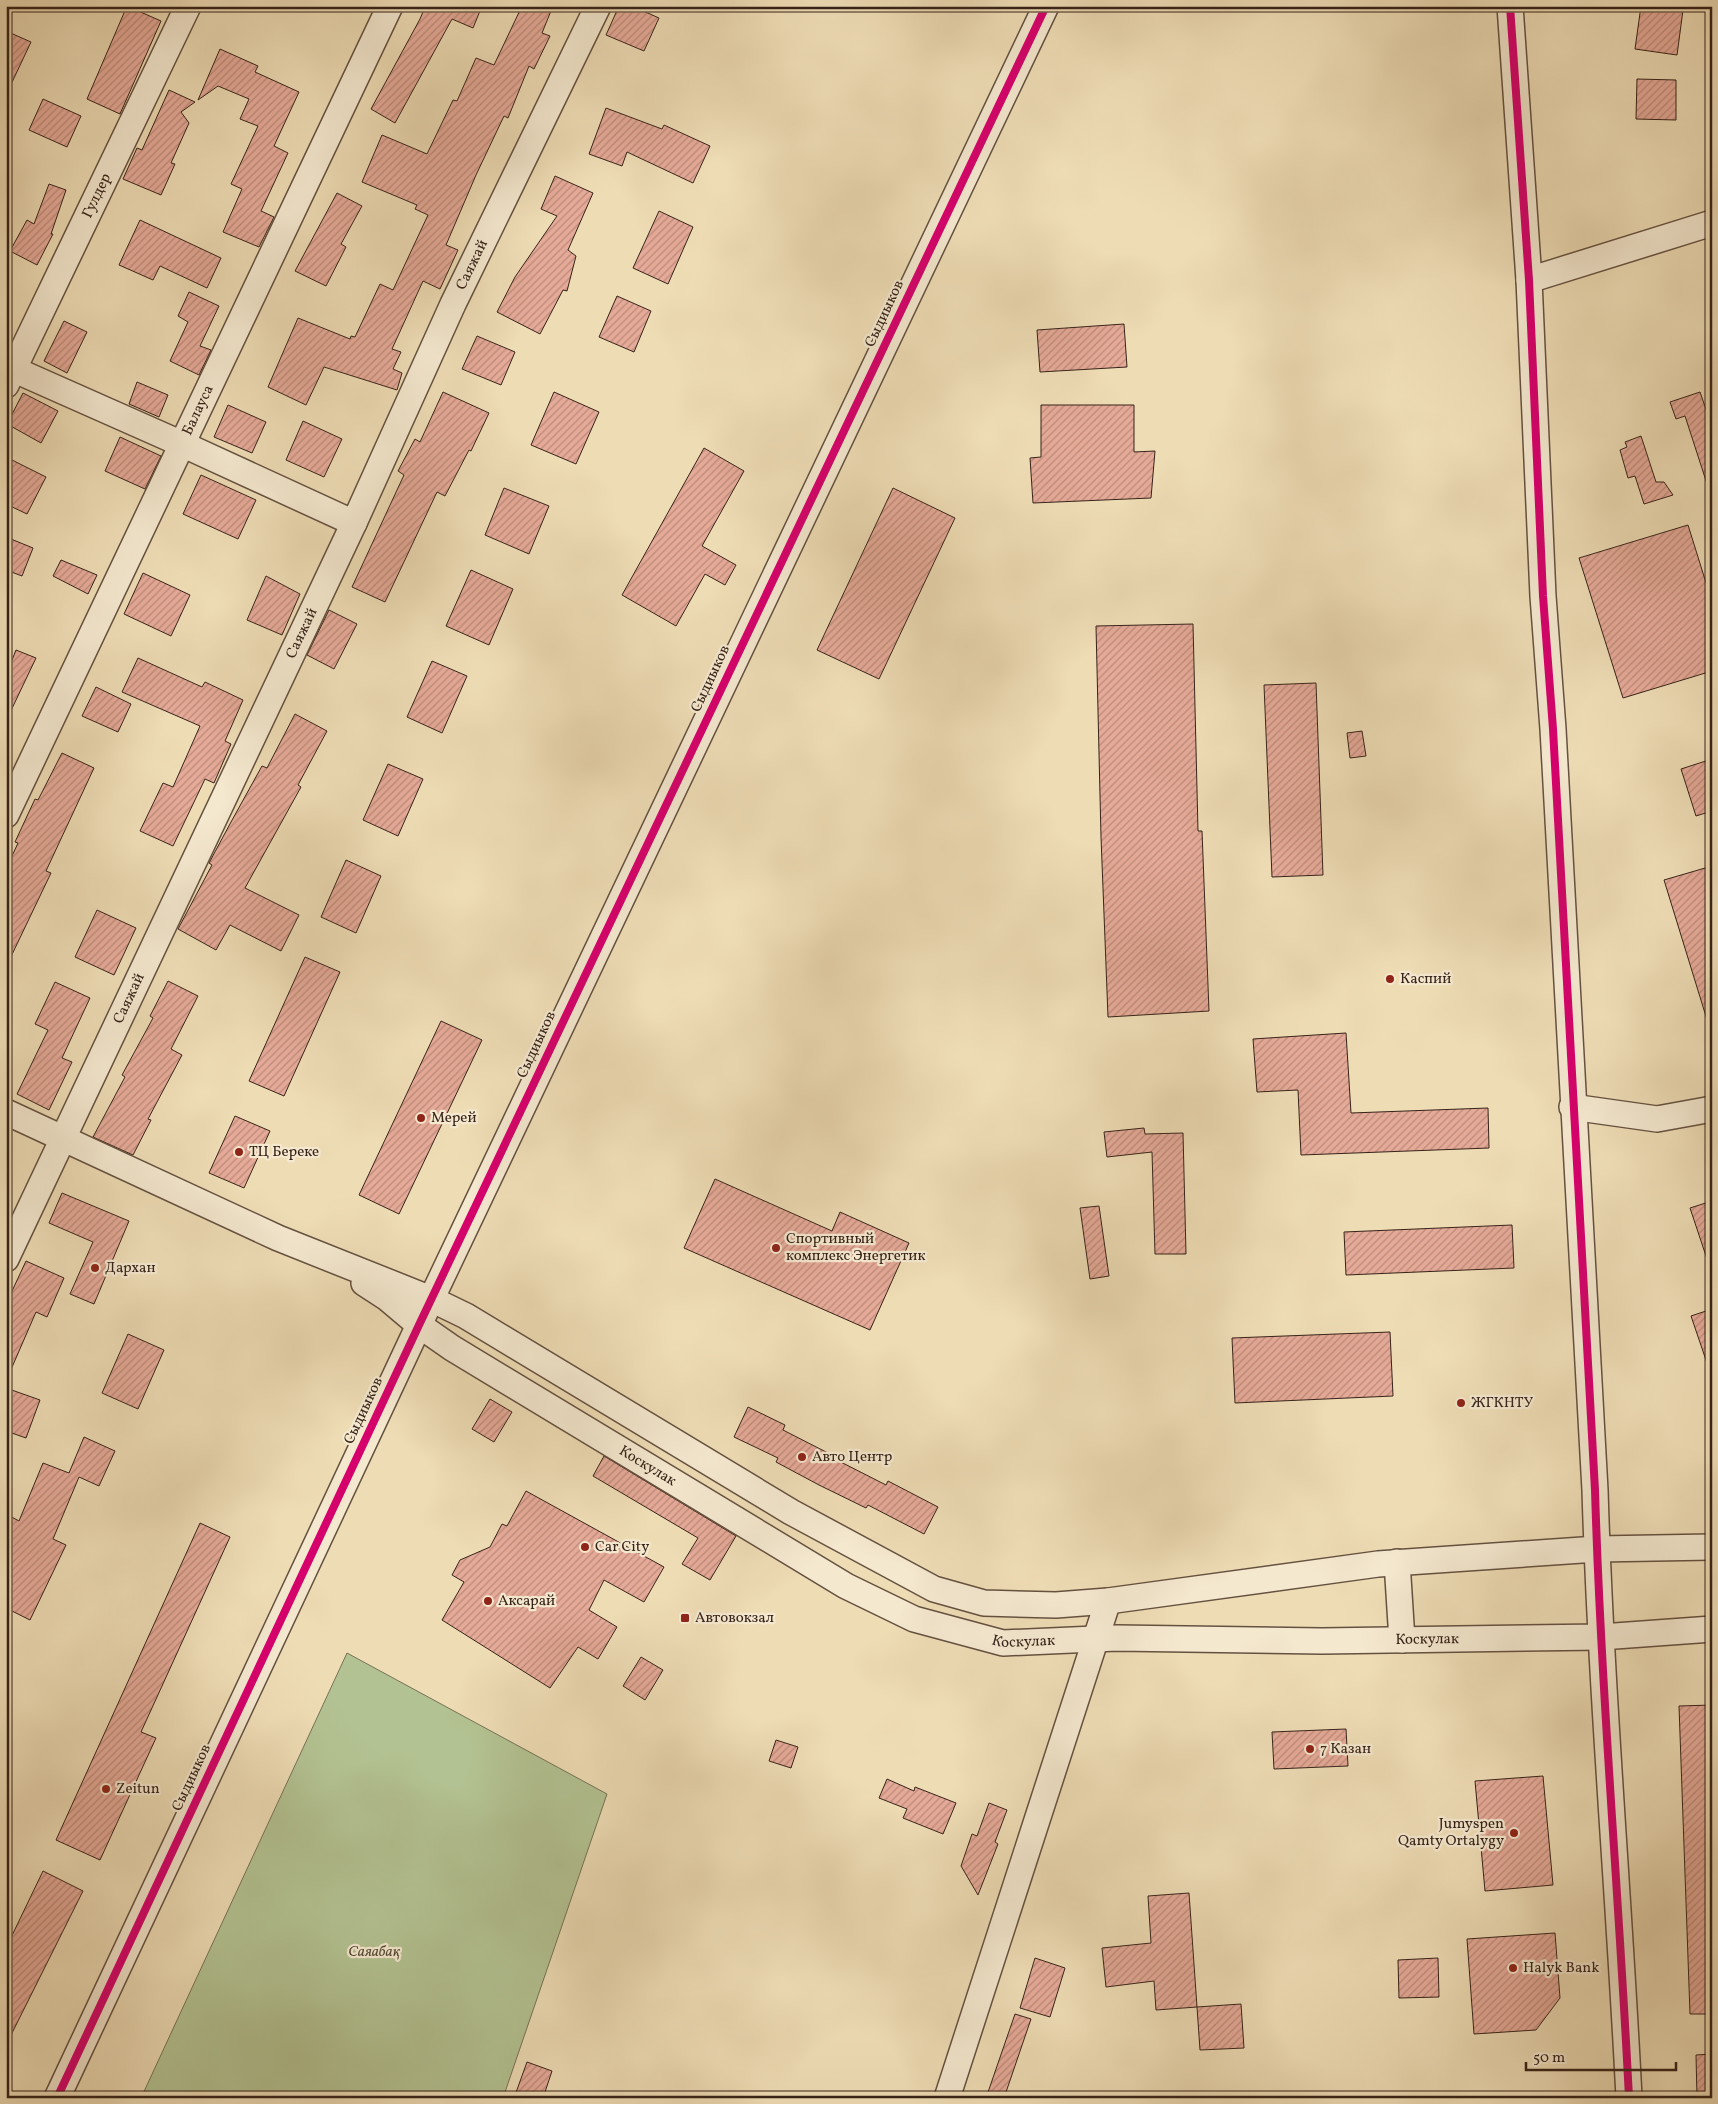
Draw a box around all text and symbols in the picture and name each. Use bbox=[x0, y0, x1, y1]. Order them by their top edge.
street label: Гулдер bbox=[77, 170, 117, 222]
street label: Саяжай bbox=[451, 236, 493, 294]
street label: Сыдиыков bbox=[860, 277, 910, 351]
street label: Балауса bbox=[177, 381, 219, 439]
street label: Саяжай bbox=[281, 605, 323, 662]
street label: Сыдиыков bbox=[686, 642, 736, 716]
place label: Каспий bbox=[1400, 969, 1451, 990]
street label: Саяжай bbox=[108, 970, 150, 1027]
marker: Каспий bbox=[1384, 973, 1396, 985]
street label: Сыдиыков bbox=[512, 1008, 562, 1082]
place label: Мерей bbox=[431, 1108, 477, 1129]
marker: Мерей bbox=[415, 1112, 427, 1124]
place label: ТЦ Береке bbox=[249, 1142, 319, 1163]
marker: ТЦ Береке bbox=[233, 1146, 245, 1158]
place label: Спортивный комплекс Энергетик bbox=[786, 1229, 925, 1267]
marker: Спортивный комплекс Энергетик bbox=[770, 1242, 782, 1254]
place label: Дархан bbox=[105, 1258, 156, 1279]
marker: Дархан bbox=[89, 1262, 101, 1274]
street label: Сыдиыков bbox=[339, 1374, 389, 1448]
place label: ЖГКНТУ bbox=[1471, 1393, 1533, 1414]
marker: ЖГКНТУ bbox=[1455, 1397, 1467, 1409]
street label: Коскулак bbox=[615, 1441, 680, 1492]
place label: Авто Центр bbox=[812, 1447, 892, 1468]
marker: Авто Центр bbox=[796, 1451, 808, 1463]
place label: Car City bbox=[595, 1537, 649, 1558]
marker: Car City bbox=[579, 1541, 591, 1553]
place label: Аксарай bbox=[498, 1591, 555, 1612]
marker: Аксарай bbox=[482, 1595, 494, 1607]
place label: Автовокзал bbox=[695, 1608, 774, 1629]
marker: Автовокзал bbox=[679, 1612, 691, 1624]
street label: Коскулак bbox=[1395, 1629, 1459, 1650]
street label: Коскулак bbox=[989, 1630, 1056, 1654]
place label: 7 Казан bbox=[1320, 1739, 1371, 1760]
street label: Сыдиыков bbox=[167, 1741, 217, 1815]
marker: 7 Казан bbox=[1304, 1743, 1316, 1755]
place label: Zeitun bbox=[116, 1779, 160, 1800]
marker: Zeitun bbox=[100, 1783, 112, 1795]
place label: Jumyspen Qamty Ortalygy bbox=[1398, 1814, 1504, 1852]
marker: Jumyspen Qamty Ortalygy bbox=[1508, 1827, 1520, 1839]
park label: Саяабақ bbox=[348, 1942, 401, 1963]
place label: Halyk Bank bbox=[1523, 1958, 1600, 1979]
marker: Halyk Bank bbox=[1507, 1962, 1519, 1974]
scale bar bbox=[1526, 2039, 1676, 2071]
text: 50 m bbox=[1533, 2048, 1565, 2069]

